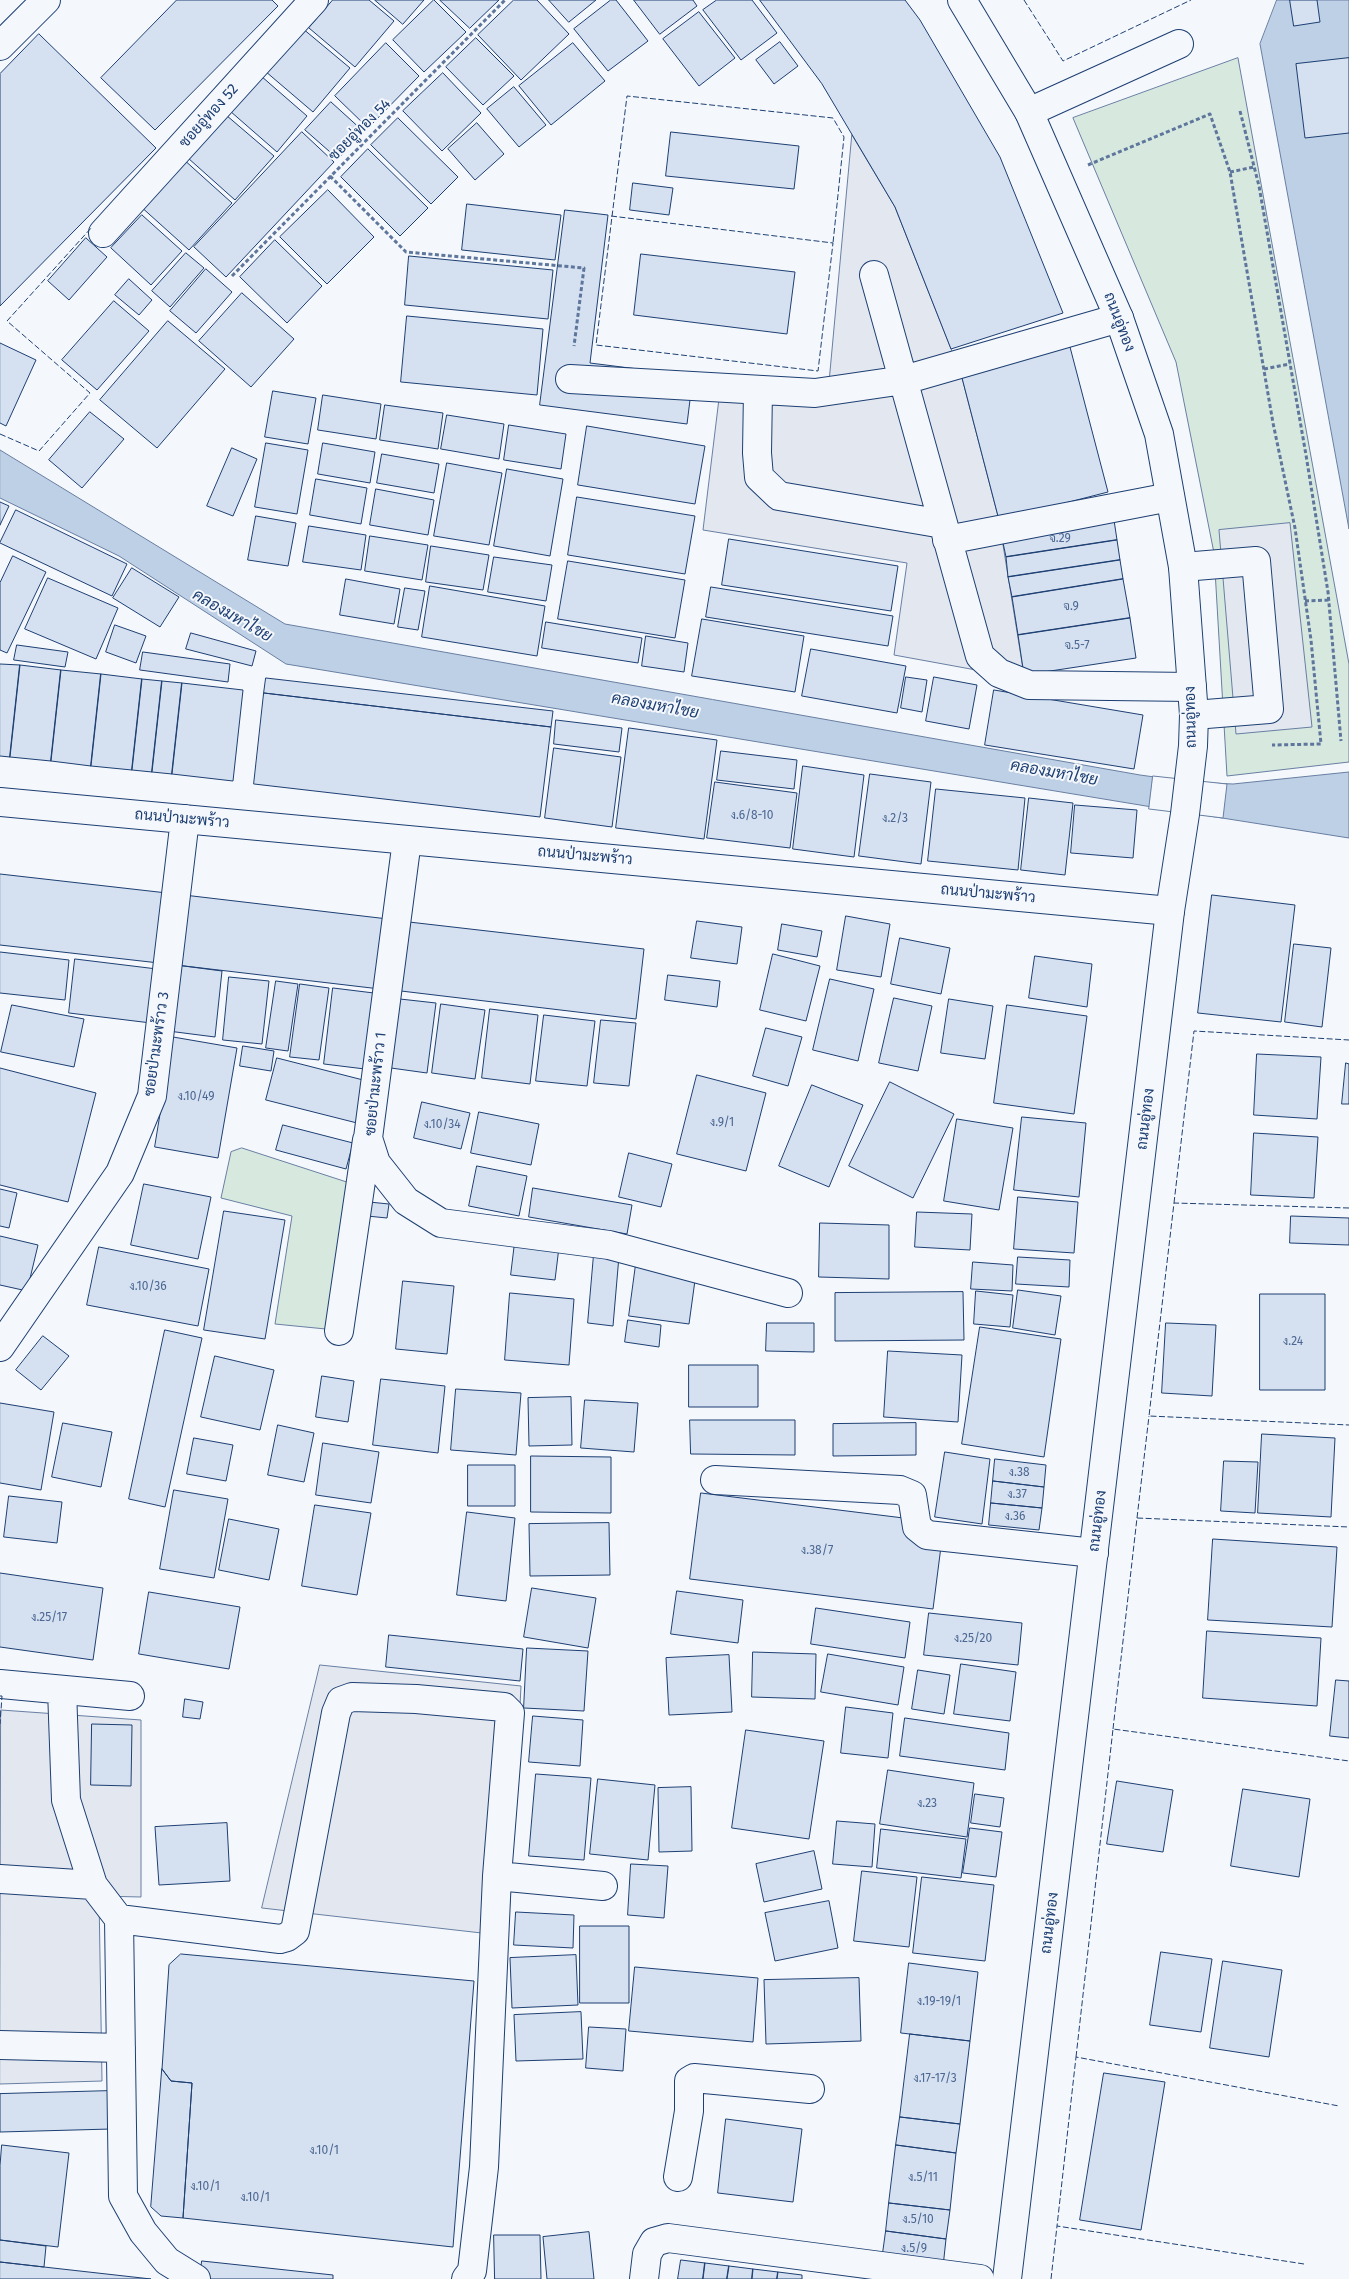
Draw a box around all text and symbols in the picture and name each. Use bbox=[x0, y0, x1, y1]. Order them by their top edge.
street label: ซอยอู่ทอง 52 bbox=[176, 80, 242, 152]
street label: ซอยอู่ทอง 54 bbox=[325, 95, 395, 165]
street label: ถนนอู่ทอง bbox=[1099, 290, 1139, 354]
house number: จ.29 bbox=[1049, 532, 1071, 546]
water label: คลองมหาไชย bbox=[189, 586, 275, 646]
house number: จ.9 bbox=[1063, 600, 1079, 614]
house number: จ.5-7 bbox=[1064, 639, 1090, 653]
street label: ถนนอู่ทอง bbox=[1181, 686, 1201, 748]
water label: คลองมหาไชย bbox=[610, 689, 700, 723]
water label: คลองมหาไชย bbox=[1009, 756, 1099, 790]
street label: ถนนป่ามะพร้าว bbox=[134, 806, 230, 832]
house number: ง.6/8-10 bbox=[731, 809, 773, 823]
house number: ง.2/3 bbox=[882, 812, 908, 826]
street label: ถนนป่ามะพร้าว bbox=[537, 843, 633, 869]
street label: ถนนป่ามะพร้าว bbox=[940, 881, 1036, 907]
street label: ซอยป่ามะพร้าว 3 bbox=[141, 991, 173, 1097]
street label: ซอยป่ามะพร้าว 1 bbox=[362, 1031, 390, 1137]
street label: ถนนอู่ทอง bbox=[1133, 1087, 1159, 1151]
house number: ง.10/49 bbox=[177, 1090, 215, 1104]
house number: ง.9/1 bbox=[710, 1116, 734, 1130]
house number: ง.10/34 bbox=[423, 1118, 461, 1132]
house number: ง.10/36 bbox=[129, 1280, 167, 1294]
house number: ง.24 bbox=[1283, 1335, 1303, 1349]
house number: ง.38 bbox=[1008, 1466, 1030, 1480]
house number: ง.37 bbox=[1007, 1488, 1027, 1502]
street label: ถนนอู่ทอง bbox=[1085, 1489, 1111, 1553]
house number: ง.36 bbox=[1005, 1510, 1025, 1524]
house number: ง.38/7 bbox=[801, 1544, 833, 1558]
house number: ง.25/17 bbox=[31, 1611, 67, 1625]
house number: ง.25/20 bbox=[954, 1632, 992, 1646]
house number: ง.23 bbox=[917, 1797, 937, 1811]
street label: ถนนอู่ทอง bbox=[1037, 1891, 1063, 1955]
house number: ง.19-19/1 bbox=[917, 1995, 961, 2009]
house number: ง.17-17/3 bbox=[913, 2072, 957, 2086]
house number: ง.10/1 bbox=[309, 2144, 339, 2158]
house number: ง.5/11 bbox=[908, 2171, 938, 2185]
house number: ง.10/1 bbox=[190, 2180, 220, 2194]
house number: ง.10/1 bbox=[240, 2191, 270, 2205]
house number: ง.5/10 bbox=[902, 2213, 934, 2227]
house number: ง.5/9 bbox=[901, 2242, 927, 2256]

